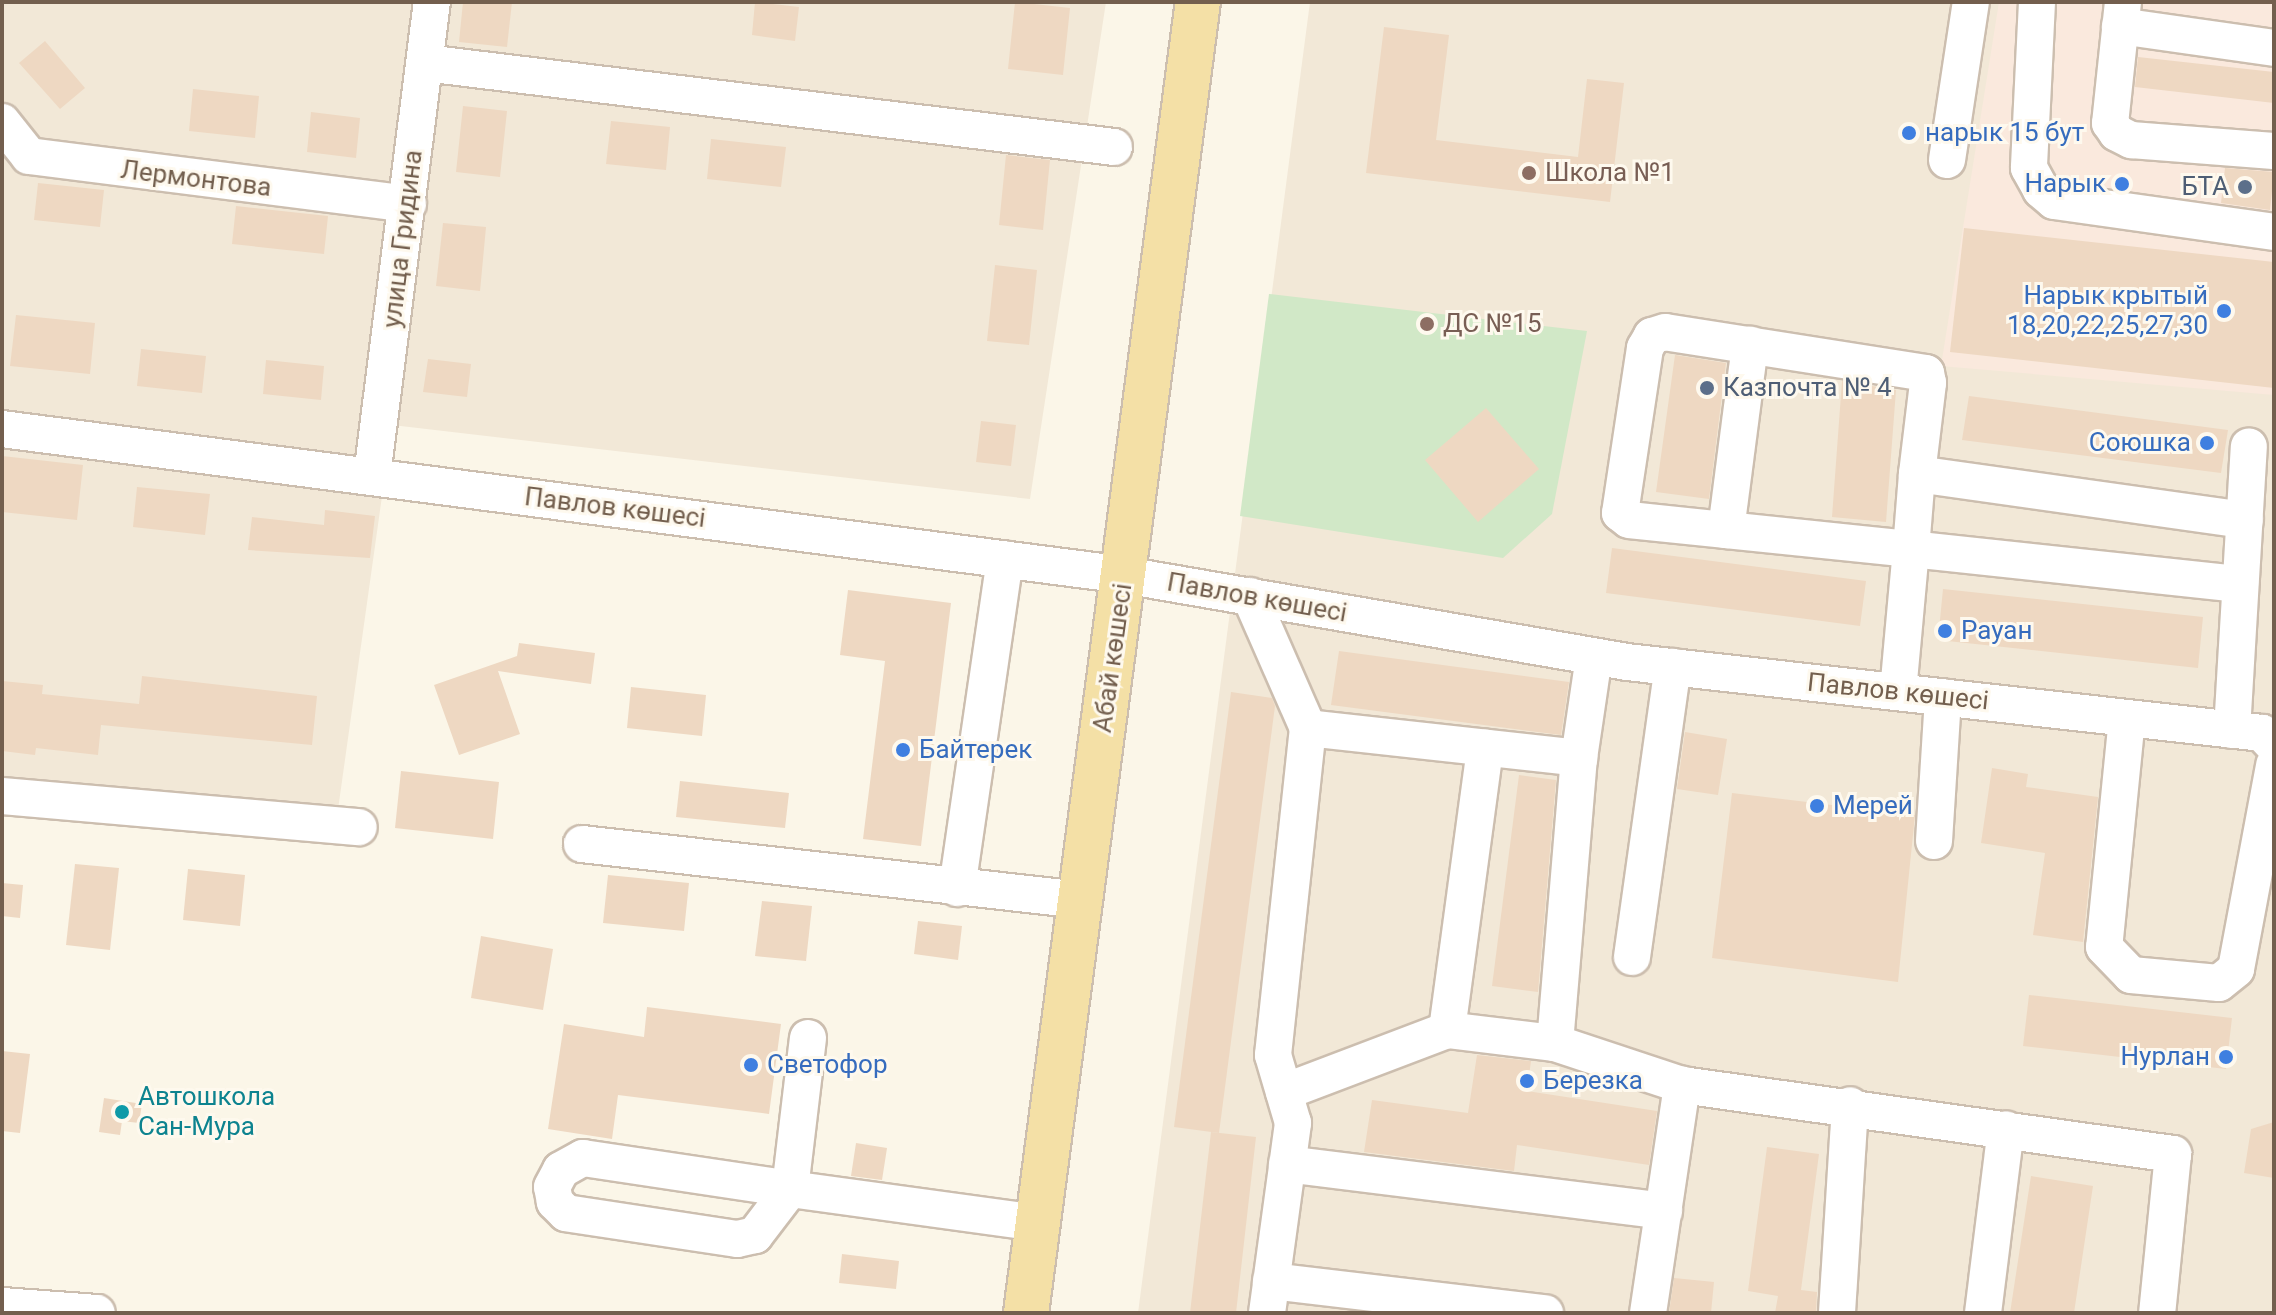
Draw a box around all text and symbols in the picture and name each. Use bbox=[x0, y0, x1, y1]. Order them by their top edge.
place label: нарык 15 бут bbox=[1925, 117, 2084, 149]
marker: нарык 15 бут bbox=[1900, 124, 1918, 142]
street label: улица Гридина bbox=[377, 148, 429, 330]
street label: Лермонтова bbox=[119, 154, 273, 204]
place label: Школа №1 bbox=[1545, 157, 1675, 189]
marker: Школа №1 bbox=[1520, 164, 1538, 182]
place label: Нарык bbox=[2024, 168, 2106, 200]
place label: БТА bbox=[2181, 171, 2229, 203]
marker: Нарык bbox=[2113, 175, 2131, 193]
marker: БТА bbox=[2236, 178, 2254, 196]
place label: Нарык крытый 18,20,22,25,27,30 bbox=[2007, 280, 2208, 342]
marker: Нарык крытый 18,20,22,25,27,30 bbox=[2215, 302, 2233, 320]
place label: ДС №15 bbox=[1443, 308, 1542, 340]
marker: ДС №15 bbox=[1418, 315, 1436, 333]
place label: Казпочта № 4 bbox=[1723, 372, 1892, 404]
marker: Казпочта № 4 bbox=[1698, 379, 1716, 397]
place label: Союшка bbox=[2089, 427, 2191, 459]
marker: Союшка bbox=[2198, 434, 2216, 452]
street label: Павлов көшесі bbox=[523, 481, 707, 535]
street label: Павлов көшесі bbox=[1165, 567, 1349, 629]
street label: Абай көшесі bbox=[1087, 581, 1139, 735]
place label: Рауан bbox=[1961, 615, 2032, 647]
marker: Рауан bbox=[1936, 622, 1954, 640]
street label: Павлов көшесі bbox=[1806, 667, 1990, 717]
place label: Байтерек bbox=[919, 734, 1032, 766]
marker: Байтерек bbox=[894, 741, 912, 759]
place label: Мерей bbox=[1833, 790, 1913, 822]
marker: Мерей bbox=[1808, 797, 1826, 815]
place label: Нурлан bbox=[2121, 1041, 2210, 1073]
marker: Нурлан bbox=[2217, 1048, 2235, 1066]
place label: Светофор bbox=[767, 1049, 888, 1081]
marker: Светофор bbox=[742, 1056, 760, 1074]
place label: Березка bbox=[1543, 1065, 1643, 1097]
marker: Березка bbox=[1518, 1072, 1536, 1090]
place label: Автошкола Сан-Мура bbox=[138, 1081, 275, 1142]
marker: Автошкола Сан-Мура bbox=[113, 1103, 131, 1121]

